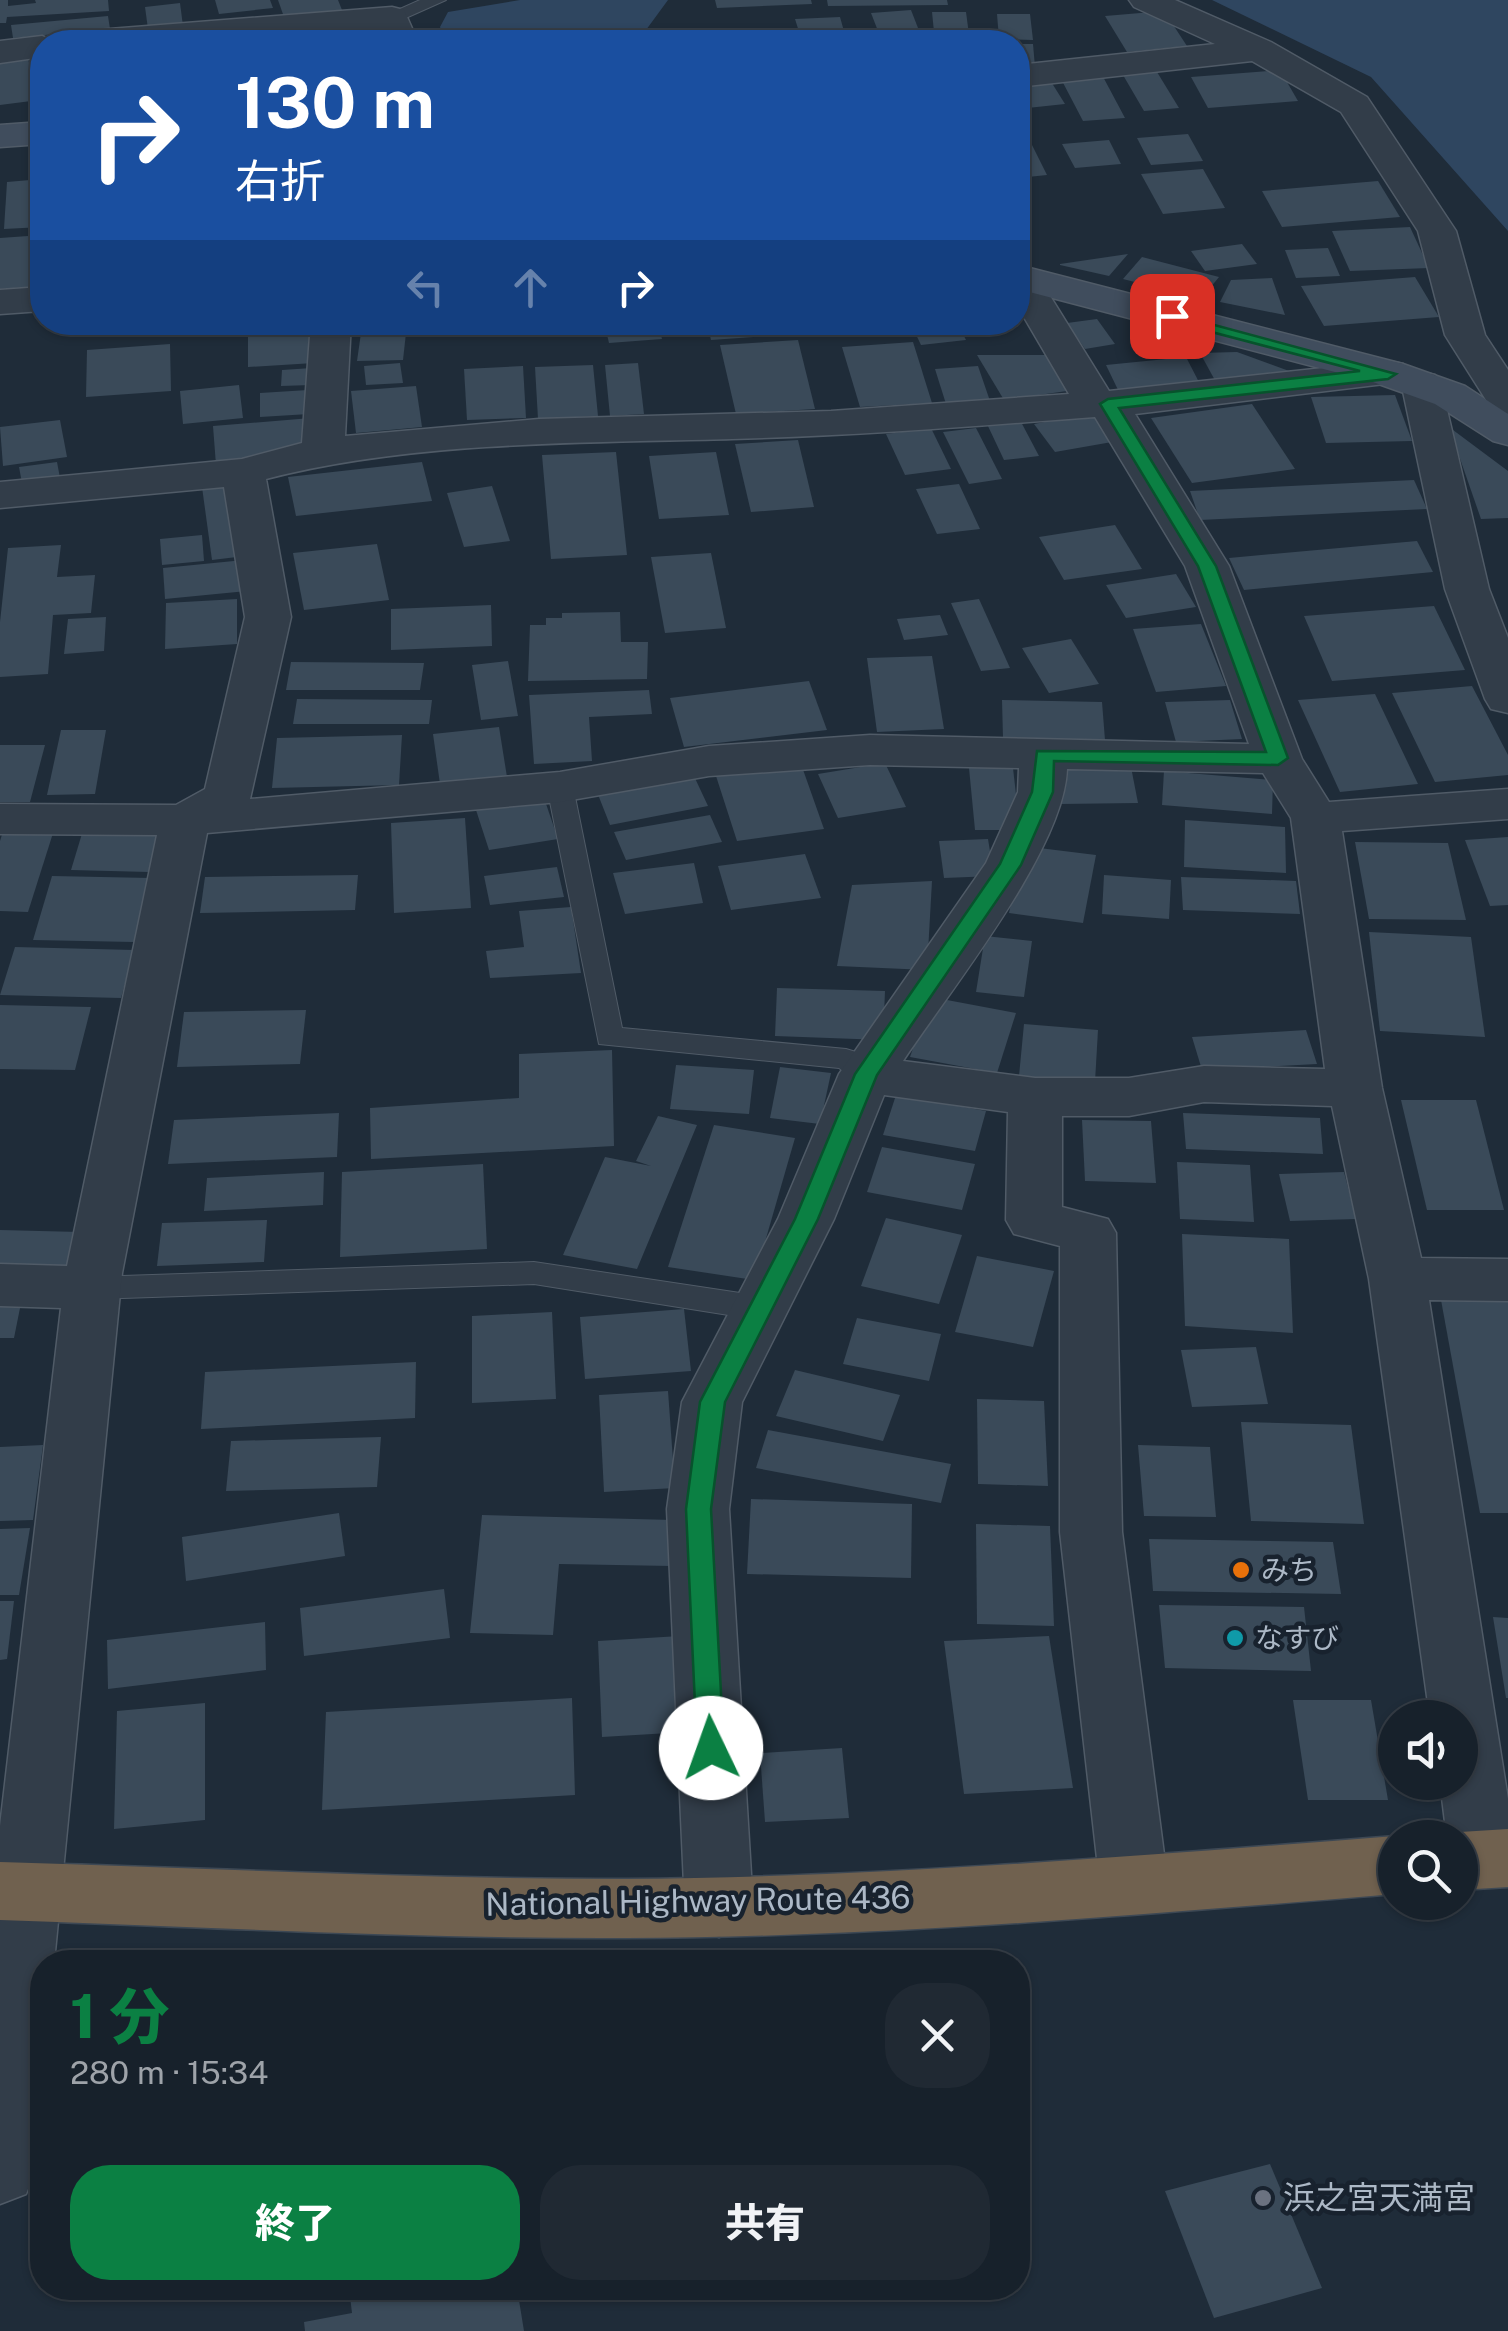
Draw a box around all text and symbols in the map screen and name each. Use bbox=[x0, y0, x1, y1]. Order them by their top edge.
text: 130 m bbox=[235, 61, 435, 144]
icon: right bbox=[70, 70, 200, 200]
text: 右折 bbox=[235, 154, 325, 207]
icon: left bbox=[398, 260, 453, 315]
icon: ahead bbox=[503, 260, 558, 315]
icon: right bbox=[608, 260, 663, 315]
pin bbox=[1130, 274, 1215, 359]
icon: arrive bbox=[1145, 289, 1200, 344]
place label: みち bbox=[1261, 1553, 1317, 1586]
marker: みち bbox=[1230, 1559, 1252, 1581]
place label: なすび bbox=[1255, 1621, 1339, 1654]
marker: なすび bbox=[1224, 1627, 1246, 1649]
position arrow bbox=[659, 1696, 763, 1800]
map controls bbox=[1378, 1700, 1478, 1920]
button: sound bbox=[1378, 1700, 1478, 1800]
button: search bbox=[1378, 1820, 1478, 1920]
street label: National Highway Route 436 bbox=[485, 1878, 911, 1923]
text: 1 分 bbox=[70, 1981, 169, 2052]
button: close bbox=[885, 1983, 990, 2088]
text: 280 m · 15:34 bbox=[70, 2054, 268, 2091]
button: 終了 bbox=[70, 2165, 520, 2280]
button: 共有 bbox=[540, 2165, 990, 2280]
place label: 浜之宮天満宮 bbox=[1283, 2179, 1475, 2216]
marker: 浜之宮天満宮 bbox=[1252, 2187, 1274, 2209]

